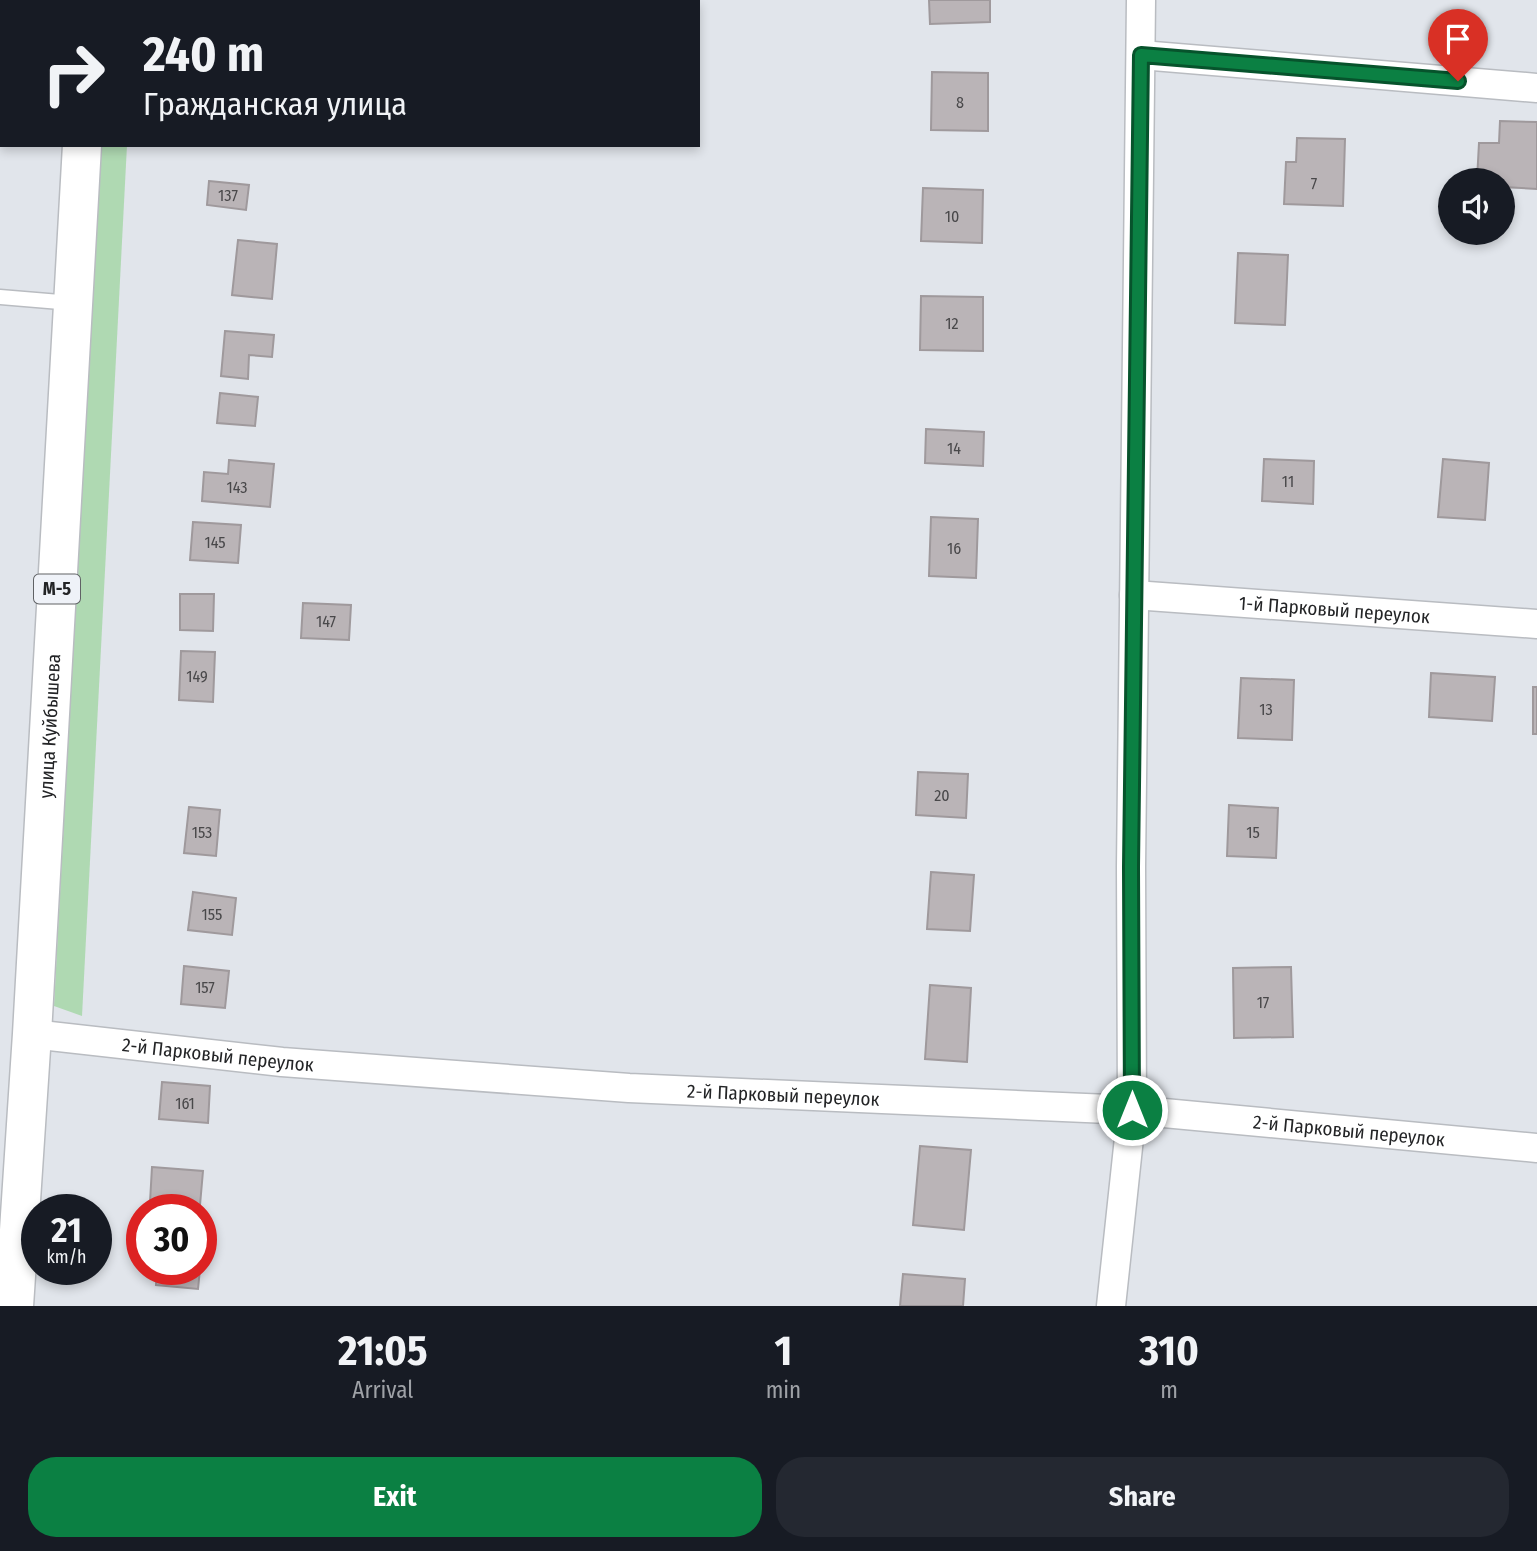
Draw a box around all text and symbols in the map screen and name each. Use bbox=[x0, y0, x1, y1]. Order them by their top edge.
pin bbox=[1428, 9, 1488, 81]
icon: arrive bbox=[1439, 20, 1477, 58]
text: 240 m bbox=[143, 25, 264, 84]
icon: right bbox=[28, 28, 119, 119]
text: Гражданская улица bbox=[143, 85, 407, 123]
house number: 8 bbox=[956, 93, 964, 112]
map controls bbox=[1438, 168, 1515, 245]
button: sound bbox=[1438, 168, 1515, 245]
house number: 7 bbox=[1311, 174, 1318, 193]
house number: 137 bbox=[218, 186, 238, 205]
house number: 10 bbox=[945, 207, 959, 226]
house number: 12 bbox=[945, 314, 959, 333]
house number: 14 bbox=[947, 439, 961, 458]
house number: 11 bbox=[1282, 472, 1294, 491]
house number: 143 bbox=[227, 478, 247, 497]
house number: 145 bbox=[204, 533, 226, 552]
house number: 16 bbox=[947, 539, 961, 558]
road number: М-5 bbox=[34, 574, 80, 604]
street label: 1-й Парковый переулок bbox=[1238, 591, 1431, 628]
house number: 147 bbox=[316, 612, 337, 631]
street label: улица Куйбышева bbox=[34, 653, 65, 799]
house number: 149 bbox=[186, 667, 208, 686]
house number: 13 bbox=[1259, 700, 1273, 719]
house number: 20 bbox=[934, 786, 950, 805]
house number: 153 bbox=[192, 823, 212, 842]
house number: 15 bbox=[1246, 823, 1260, 842]
house number: 155 bbox=[202, 905, 222, 924]
house number: 157 bbox=[195, 978, 215, 997]
house number: 17 bbox=[1257, 993, 1270, 1012]
street label: 2-й Парковый переулок bbox=[121, 1033, 315, 1076]
position arrow bbox=[1095, 1073, 1169, 1147]
street label: 2-й Парковый переулок bbox=[687, 1079, 880, 1110]
house number: 161 bbox=[175, 1094, 195, 1113]
street label: 2-й Парковый переулок bbox=[1252, 1110, 1446, 1151]
speed limit sign: 30 bbox=[126, 1194, 217, 1285]
text: 21 bbox=[51, 1209, 82, 1251]
text: km/h bbox=[46, 1246, 87, 1268]
text: 21:05 bbox=[338, 1326, 428, 1376]
text: 1 bbox=[775, 1326, 792, 1376]
text: 310 bbox=[1139, 1326, 1199, 1376]
text: Arrival bbox=[352, 1376, 413, 1404]
text: min bbox=[766, 1376, 801, 1404]
text: m bbox=[1160, 1376, 1178, 1404]
button: Exit bbox=[28, 1457, 762, 1537]
button: Share bbox=[776, 1457, 1509, 1537]

